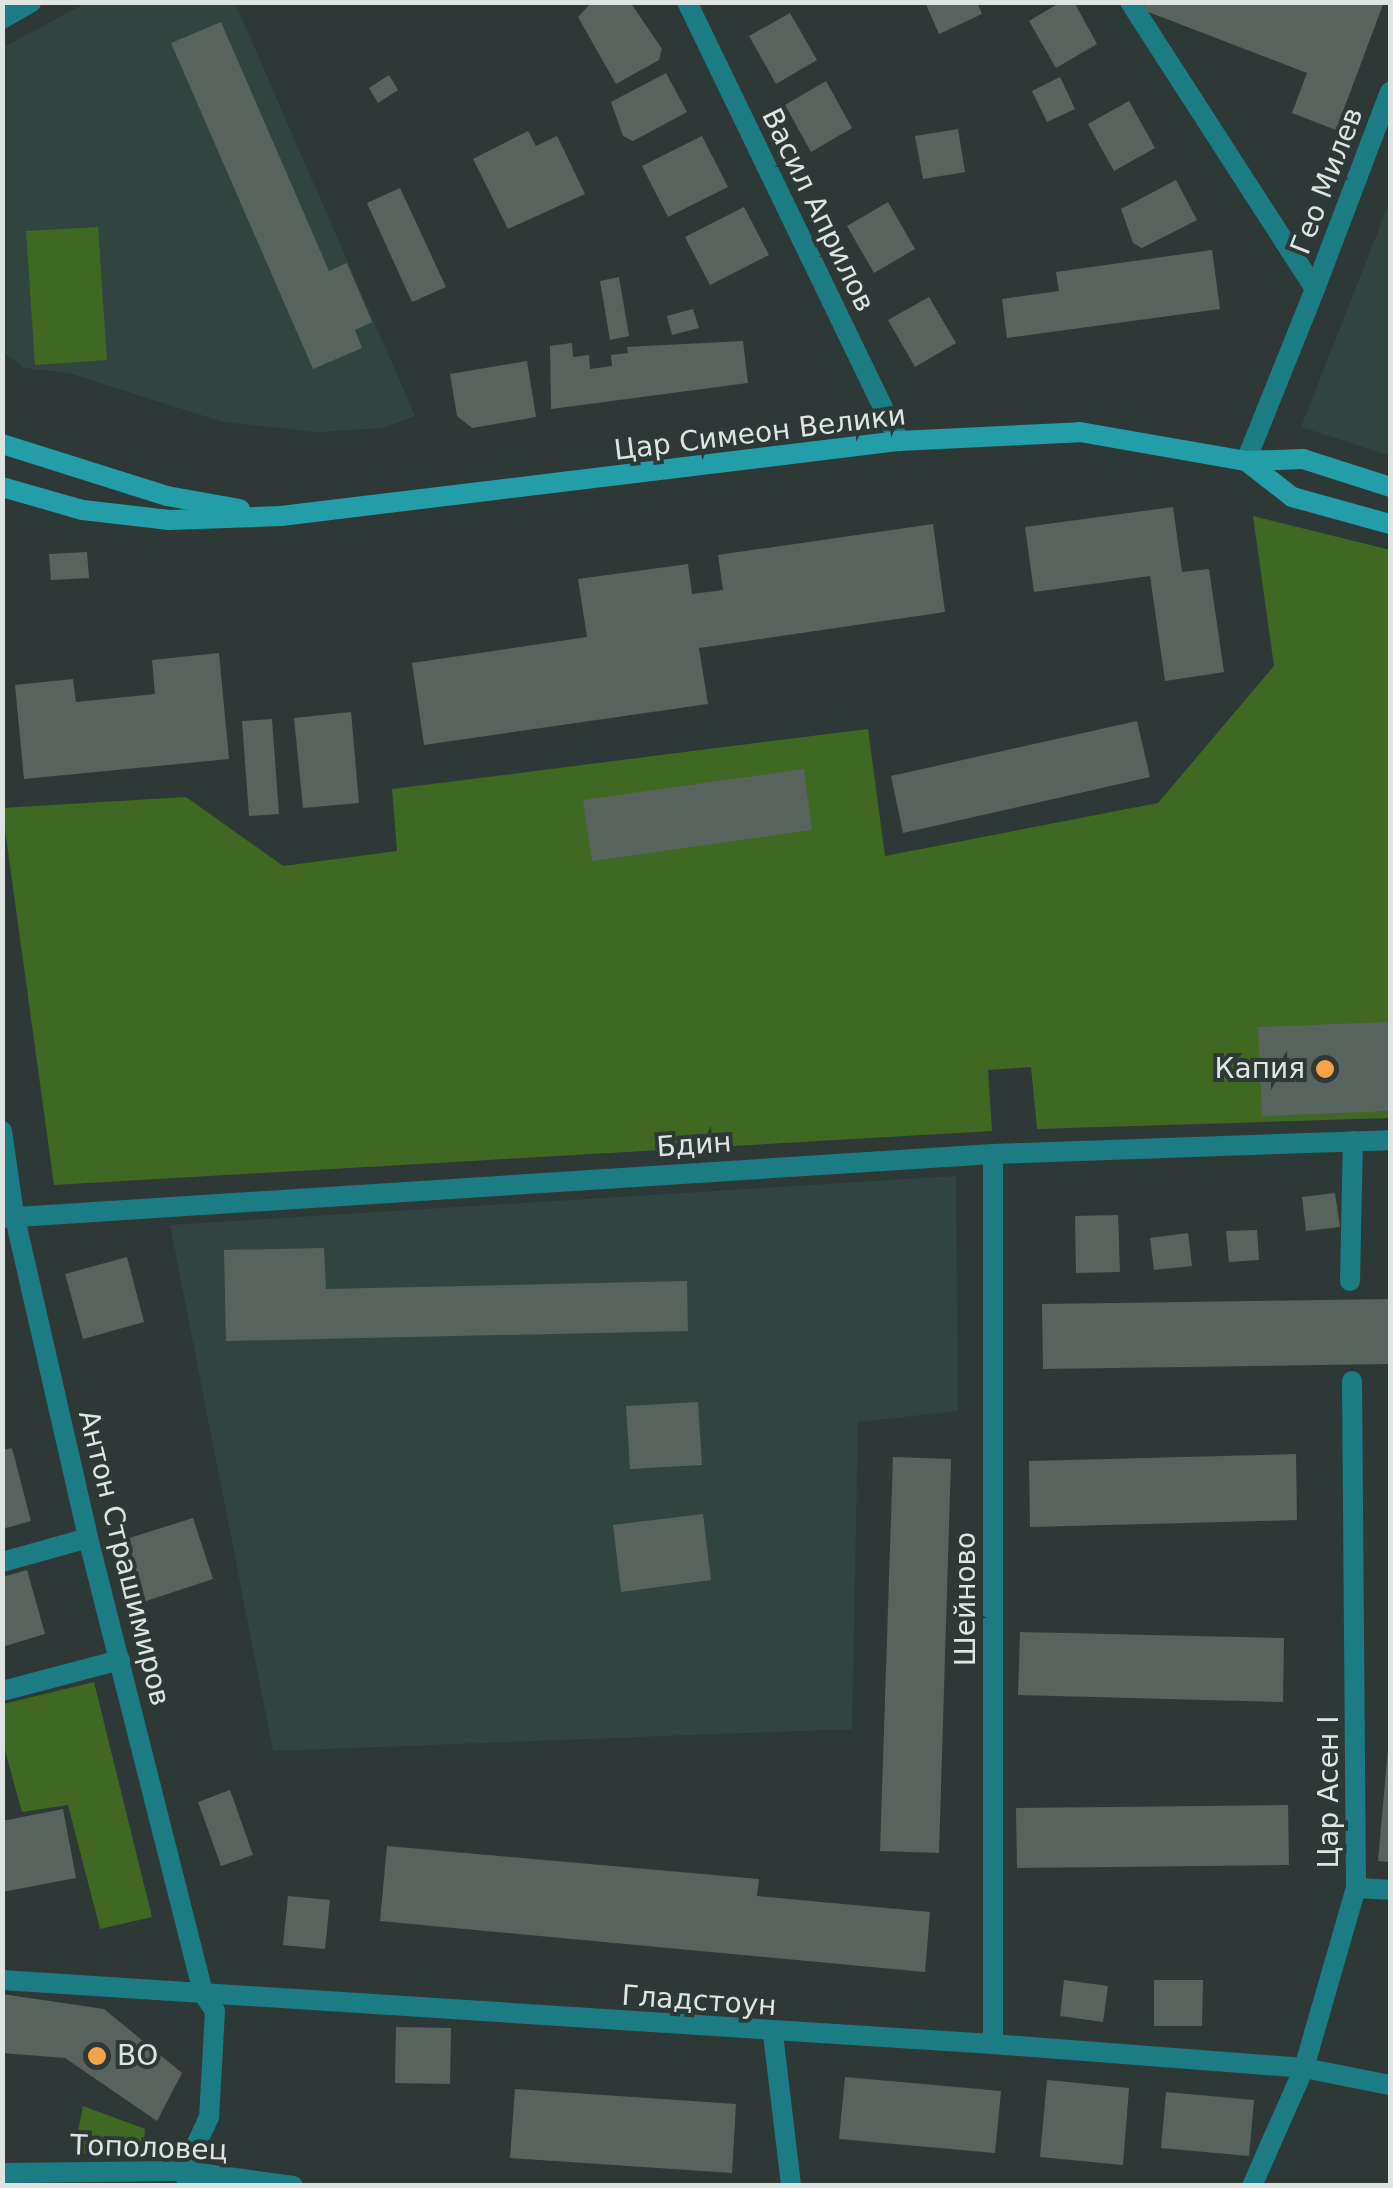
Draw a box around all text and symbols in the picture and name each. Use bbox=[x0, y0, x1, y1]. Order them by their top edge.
street label: Васил Априлов bbox=[754, 103, 882, 317]
street label: Гео Милев bbox=[1284, 103, 1370, 259]
street label: Цар Симеон Велики bbox=[612, 398, 908, 468]
place label: Капия bbox=[1215, 1052, 1305, 1086]
marker: Капия bbox=[1314, 1058, 1336, 1080]
street label: Бдин bbox=[655, 1126, 733, 1164]
street label: Антон Страшимиров bbox=[71, 1407, 177, 1709]
street label: Шейново bbox=[949, 1532, 983, 1666]
street label: Цар Асен I bbox=[1312, 1716, 1346, 1868]
street label: Гладстоун bbox=[620, 1979, 778, 2023]
place label: ВО bbox=[117, 2039, 158, 2073]
marker: ВО bbox=[86, 2045, 108, 2067]
street label: Тополовец bbox=[70, 2128, 228, 2168]

